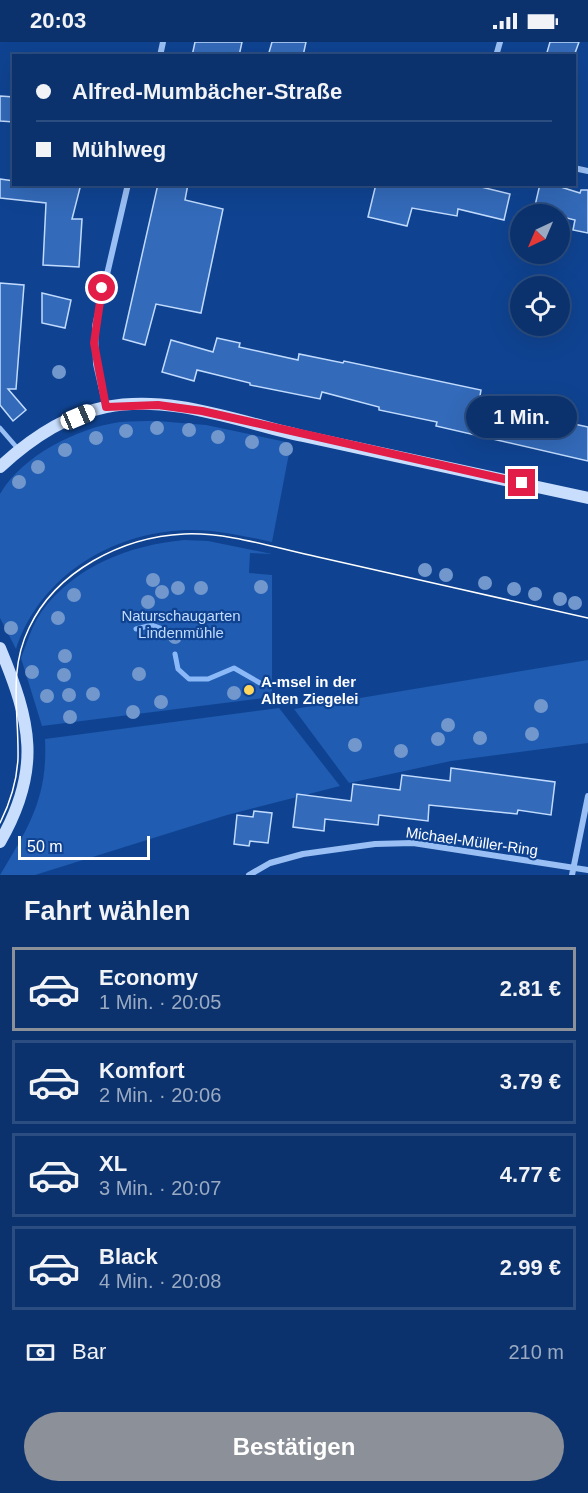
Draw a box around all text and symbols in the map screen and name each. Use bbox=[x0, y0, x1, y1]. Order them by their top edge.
text: 20:03 bbox=[30, 8, 86, 33]
text: Alfred-Mumbächer-Straße bbox=[72, 79, 342, 104]
text: Mühlweg bbox=[72, 137, 166, 162]
north arrow bbox=[510, 204, 570, 264]
map controls bbox=[510, 204, 570, 336]
route start bbox=[88, 274, 115, 301]
button: locate bbox=[510, 276, 570, 336]
callout: 1 Min. bbox=[466, 396, 578, 438]
car bbox=[58, 402, 98, 432]
text: 1 Min. bbox=[493, 406, 550, 428]
route end bbox=[508, 469, 535, 496]
park label: Naturschaugarten Lindenmühle bbox=[121, 607, 241, 641]
place label: A-msel in der Alten Ziegelei bbox=[261, 673, 359, 707]
marker: A-msel in der Alten Ziegelei bbox=[242, 683, 256, 697]
street label: Michael-Müller-Ring bbox=[405, 823, 539, 859]
scale bar bbox=[18, 833, 150, 860]
text: 50 m bbox=[27, 838, 63, 855]
text: Fahrt wählen bbox=[24, 896, 191, 926]
icon: car bbox=[27, 962, 81, 1016]
text: Economy bbox=[99, 965, 198, 990]
text: 2.81 € bbox=[500, 976, 561, 1001]
text: 1 Min. · 20:05 bbox=[99, 991, 221, 1013]
icon: car bbox=[27, 1055, 81, 1109]
text: Komfort bbox=[99, 1058, 185, 1083]
text: 3.79 € bbox=[500, 1069, 561, 1094]
text: 2 Min. · 20:06 bbox=[99, 1084, 221, 1106]
icon: car bbox=[27, 1148, 81, 1202]
text: XL bbox=[99, 1151, 127, 1176]
text: 4.77 € bbox=[500, 1162, 561, 1187]
text: 3 Min. · 20:07 bbox=[99, 1177, 221, 1199]
icon: car bbox=[27, 1241, 81, 1295]
text: Black bbox=[99, 1244, 158, 1269]
text: 2.99 € bbox=[500, 1255, 561, 1280]
text: 4 Min. · 20:08 bbox=[99, 1270, 221, 1292]
icon: cash bbox=[24, 1336, 57, 1369]
text: Bar bbox=[72, 1339, 106, 1364]
text: 210 m bbox=[508, 1341, 564, 1363]
button: Bestätigen bbox=[24, 1412, 564, 1481]

